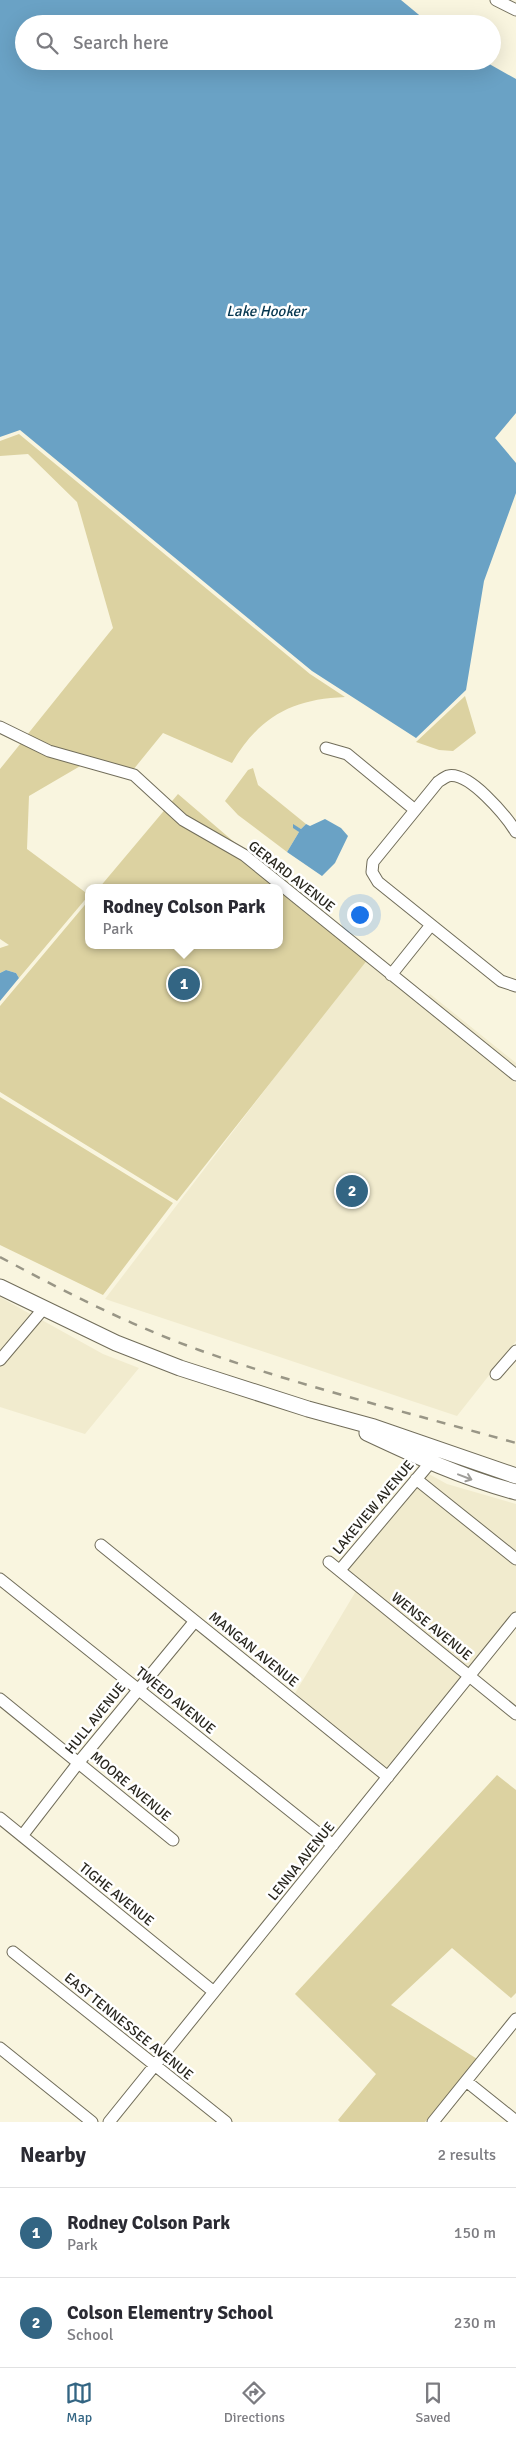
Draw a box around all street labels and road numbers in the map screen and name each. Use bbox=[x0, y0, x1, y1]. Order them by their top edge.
street label: GERARD AVENUE bbox=[245, 837, 338, 915]
street label: LAKEVIEW AVENUE bbox=[329, 1457, 418, 1558]
street label: WENSE AVENUE bbox=[388, 1589, 475, 1664]
street label: MANGAN AVENUE bbox=[206, 1608, 302, 1691]
street label: TWEED AVENUE bbox=[132, 1663, 219, 1738]
street label: HULL AVENUE bbox=[61, 1679, 129, 1757]
street label: MOORE AVENUE bbox=[87, 1748, 174, 1825]
street label: LENNA AVENUE bbox=[264, 1818, 338, 1904]
street label: TIGHE AVENUE bbox=[76, 1859, 157, 1930]
street label: EAST TENNESSEE AVENUE bbox=[61, 1969, 197, 2084]

